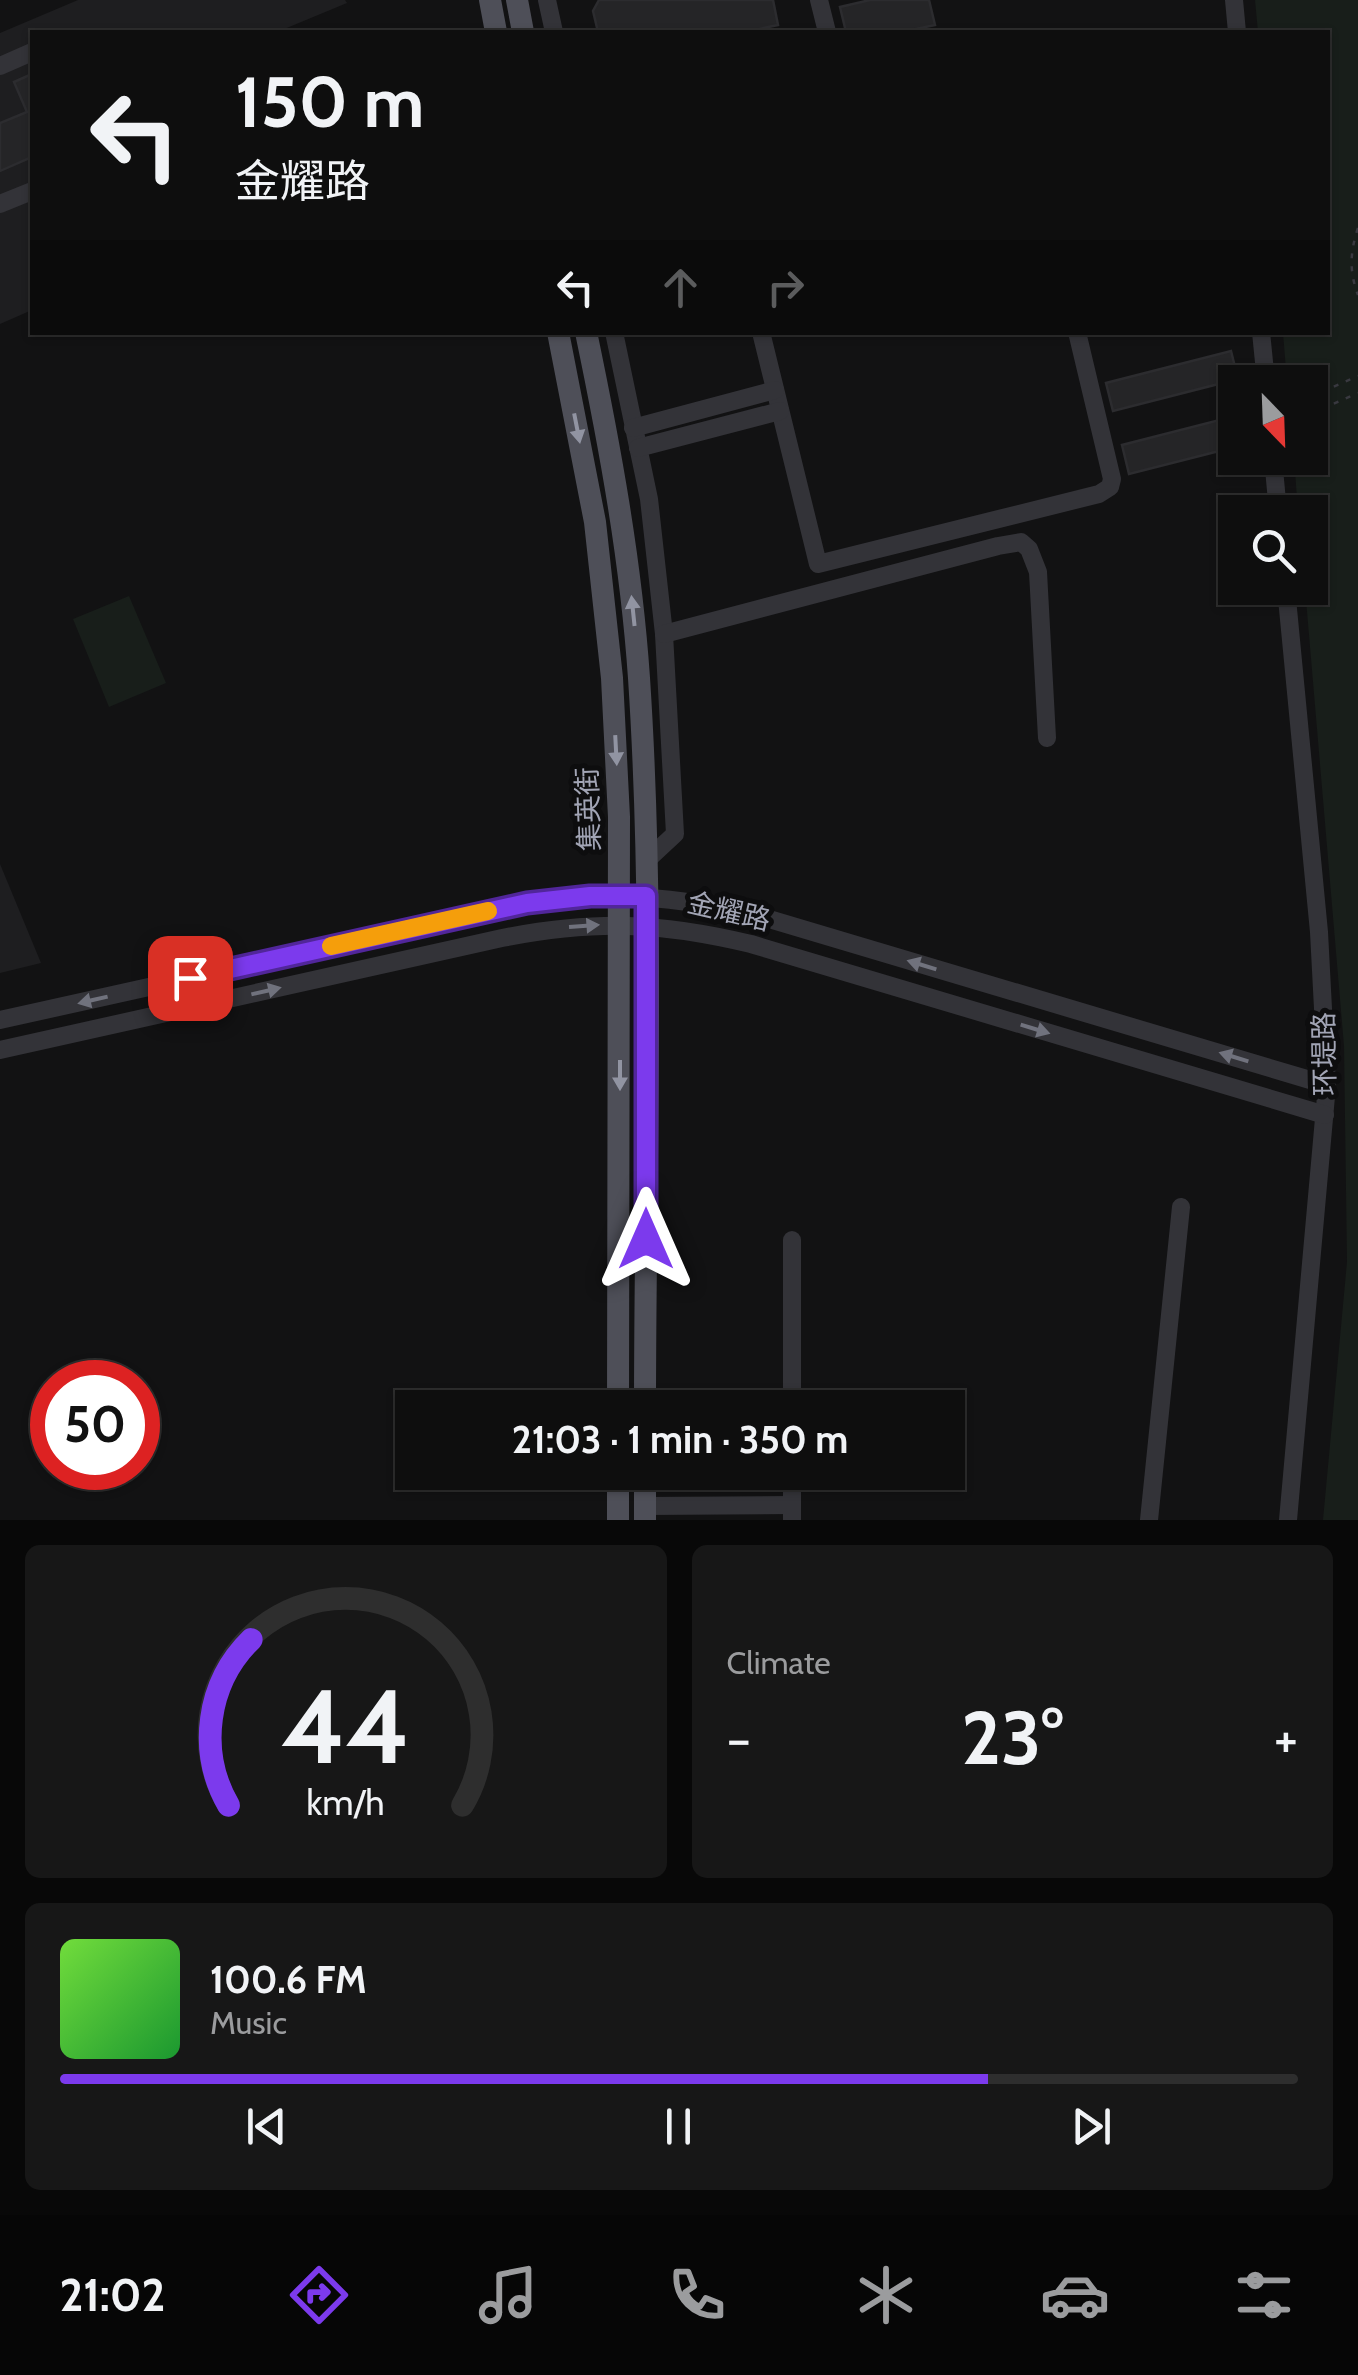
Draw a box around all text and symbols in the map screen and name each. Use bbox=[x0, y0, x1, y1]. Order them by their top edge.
text: 150 m bbox=[235, 59, 424, 145]
icon: left bbox=[70, 70, 200, 200]
text: 金耀路 bbox=[235, 154, 370, 208]
icon: left bbox=[548, 260, 603, 315]
icon: ahead bbox=[653, 260, 708, 315]
icon: right bbox=[758, 260, 813, 315]
north arrow bbox=[1218, 365, 1328, 475]
map controls bbox=[1218, 365, 1328, 605]
one-way arrow bbox=[570, 413, 586, 444]
button: search bbox=[1218, 495, 1328, 605]
one-way arrow bbox=[624, 594, 640, 626]
one-way arrow bbox=[608, 735, 624, 767]
street label: 集英街 bbox=[570, 766, 606, 852]
street label: 金耀路 bbox=[684, 885, 774, 937]
one-way arrow bbox=[569, 918, 601, 934]
pin bbox=[148, 936, 233, 1021]
icon: arrive bbox=[163, 951, 218, 1006]
one-way arrow bbox=[907, 957, 937, 972]
one-way arrow bbox=[251, 982, 282, 998]
one-way arrow bbox=[77, 992, 108, 1008]
street label: 环堤路 bbox=[1306, 1012, 1342, 1096]
one-way arrow bbox=[1020, 1022, 1051, 1037]
one-way arrow bbox=[1218, 1049, 1249, 1064]
one-way arrow bbox=[612, 1060, 628, 1092]
position arrow bbox=[594, 1187, 698, 1291]
speed limit sign: 50 bbox=[30, 1360, 160, 1490]
text: 21:03 · 1 min · 350 m bbox=[512, 1416, 848, 1463]
text: Climate bbox=[727, 1643, 831, 1682]
text: 44 bbox=[281, 1663, 410, 1789]
text: 23° bbox=[961, 1692, 1063, 1783]
text: − bbox=[727, 1705, 751, 1772]
text: + bbox=[1274, 1705, 1298, 1772]
text: km/h bbox=[307, 1781, 385, 1824]
text: 100.6 FM bbox=[210, 1956, 367, 2003]
text: Music bbox=[210, 2003, 287, 2042]
icon: previous bbox=[239, 2099, 294, 2154]
icon: pause bbox=[651, 2099, 706, 2154]
icon: next bbox=[1064, 2099, 1119, 2154]
icon: directions bbox=[284, 2260, 354, 2330]
icon: music bbox=[473, 2260, 543, 2330]
icon: phone bbox=[662, 2260, 732, 2330]
icon: climate bbox=[851, 2260, 921, 2330]
icon: car bbox=[1040, 2260, 1110, 2330]
icon: filters bbox=[1229, 2260, 1299, 2330]
text: 21:02 bbox=[59, 2268, 165, 2322]

